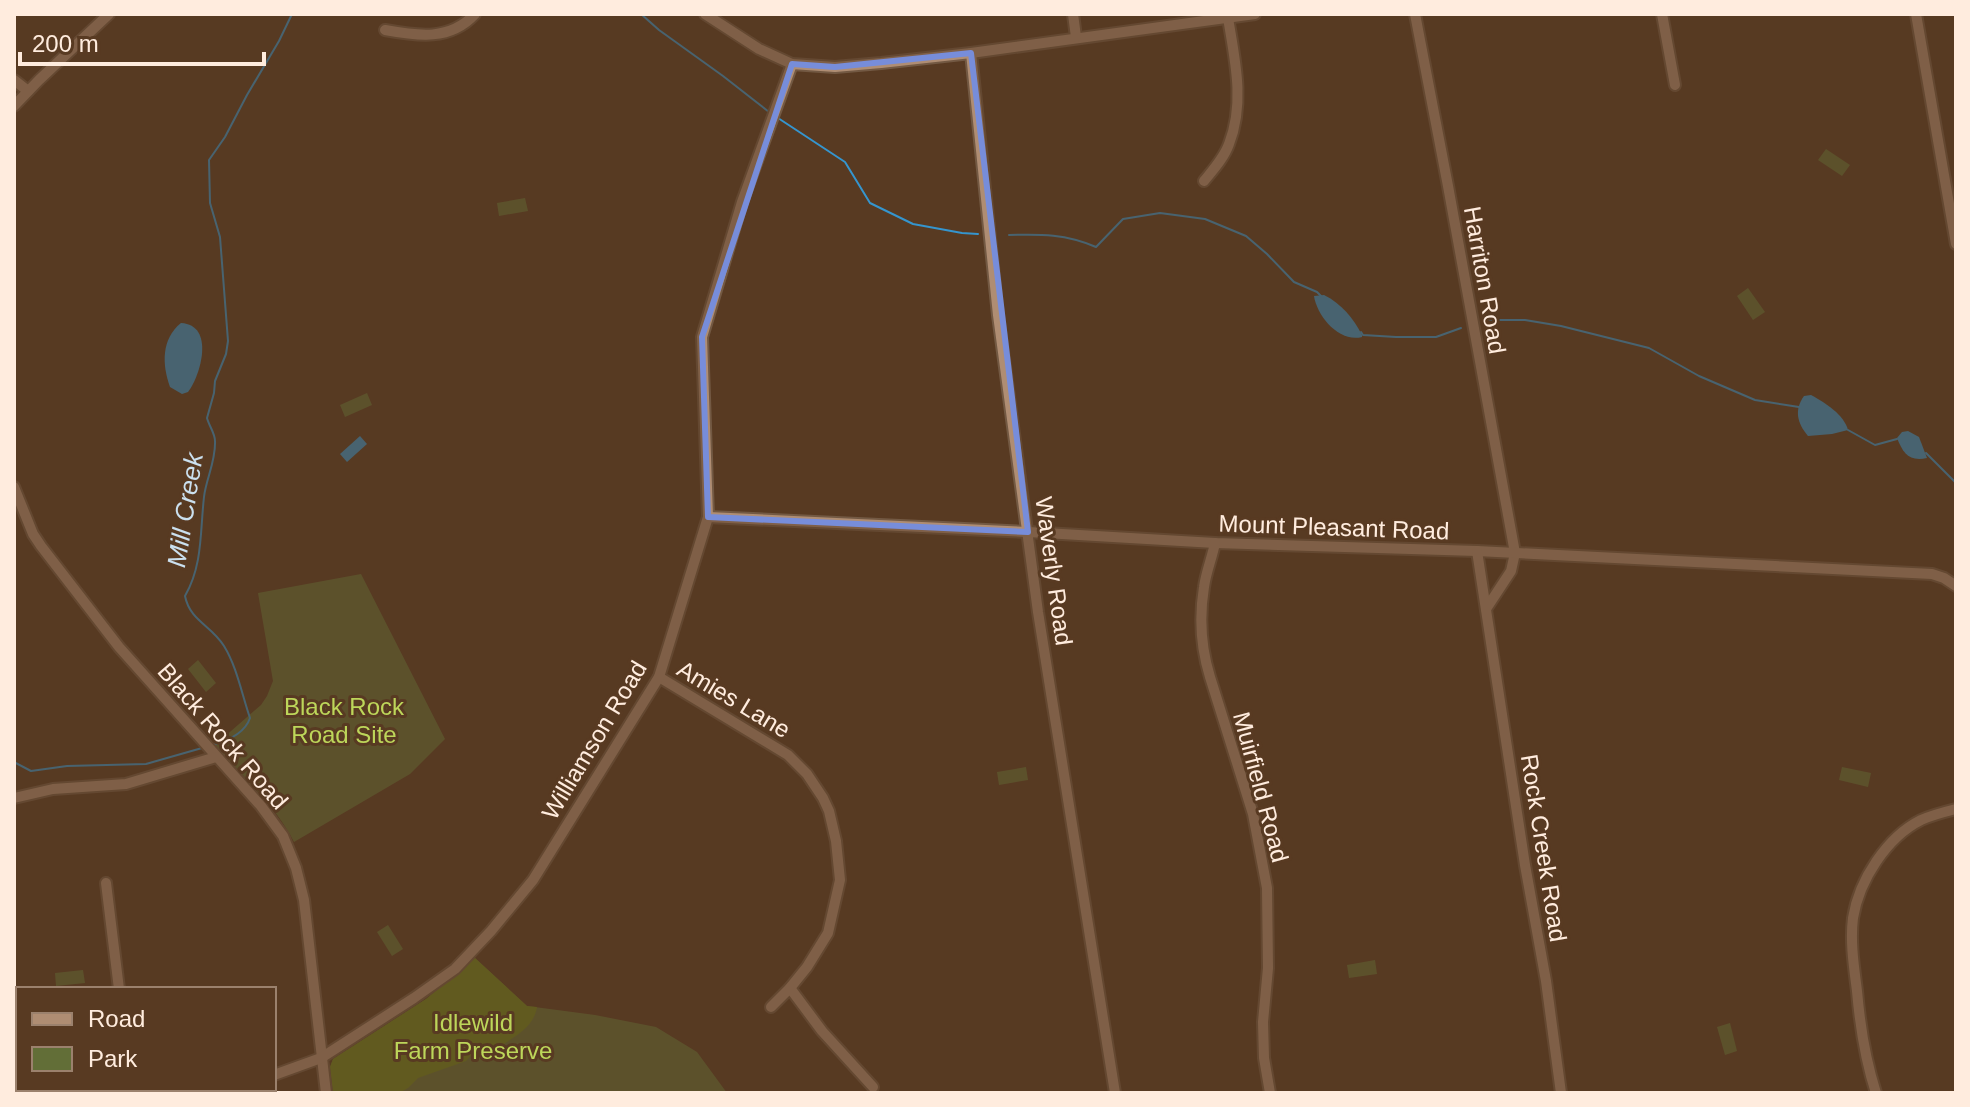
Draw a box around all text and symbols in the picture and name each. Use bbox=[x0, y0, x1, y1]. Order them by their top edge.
scale bar bbox=[20, 16, 264, 66]
text: 200 m bbox=[32, 30, 99, 57]
street label: Harriton Road bbox=[1459, 204, 1511, 356]
water label: Mill Creek bbox=[161, 449, 209, 569]
street label: Waverly Road bbox=[1030, 495, 1078, 647]
street label: Mount Pleasant Road bbox=[1218, 509, 1450, 545]
street label: Amies Lane bbox=[673, 655, 795, 743]
street label: Williamson Road bbox=[536, 656, 652, 824]
street label: Black Rock Road bbox=[152, 658, 294, 814]
park label: Black Rock Road Site bbox=[284, 693, 405, 748]
street label: Muirfield Road bbox=[1228, 709, 1294, 865]
street label: Rock Creek Road bbox=[1516, 752, 1572, 944]
legend bbox=[16, 987, 276, 1091]
text: Road bbox=[88, 1005, 145, 1032]
park label: Idlewild Farm Preserve bbox=[394, 1009, 552, 1064]
text: Park bbox=[88, 1045, 138, 1072]

